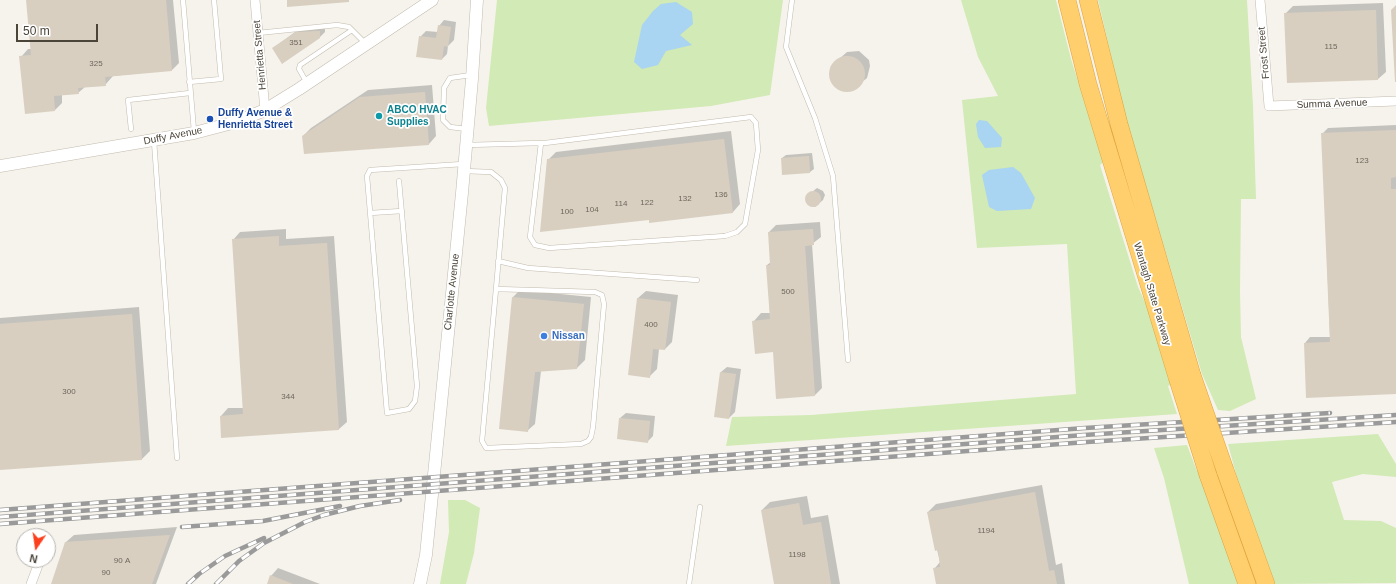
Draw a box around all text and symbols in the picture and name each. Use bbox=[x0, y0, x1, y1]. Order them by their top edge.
scale bar bbox=[18, 16, 100, 42]
street label: Henrietta Street bbox=[251, 20, 269, 90]
text: 50 m bbox=[23, 24, 50, 38]
street label: Frost Street bbox=[1256, 26, 1272, 80]
house number: 351 bbox=[289, 38, 303, 48]
house number: 115 bbox=[1325, 42, 1337, 52]
house number: 325 bbox=[89, 59, 103, 69]
street label: Summa Avenue bbox=[1296, 97, 1368, 111]
place label: ABCO HVAC Supplies bbox=[387, 104, 447, 128]
place label: Duffy Avenue & Henrietta Street bbox=[218, 107, 292, 130]
marker: ABCO HVAC Supplies bbox=[374, 111, 384, 121]
marker: Duffy Avenue & Henrietta Street bbox=[205, 114, 215, 124]
street label: Duffy Avenue bbox=[143, 124, 203, 148]
house number: 123 bbox=[1355, 156, 1369, 166]
house number: 136 bbox=[714, 190, 728, 200]
house number: 132 bbox=[678, 194, 692, 204]
house number: 122 bbox=[640, 198, 654, 208]
house number: 114 bbox=[615, 199, 627, 209]
house number: 104 bbox=[585, 205, 599, 215]
house number: 100 bbox=[560, 207, 574, 217]
street label: Wantagh State Parkway bbox=[1131, 241, 1173, 347]
street label: Charlotte Avenue bbox=[442, 253, 462, 331]
house number: 500 bbox=[781, 287, 795, 297]
house number: 400 bbox=[644, 320, 658, 330]
place label: Nissan bbox=[552, 330, 585, 342]
marker: Nissan bbox=[539, 331, 549, 341]
house number: 300 bbox=[62, 387, 76, 397]
house number: 344 bbox=[281, 392, 295, 402]
house number: 1194 bbox=[977, 526, 995, 536]
north arrow bbox=[16, 528, 56, 568]
house number: 1198 bbox=[788, 550, 806, 560]
text: N bbox=[28, 552, 39, 565]
house number: 90 A bbox=[114, 556, 130, 566]
house number: 90 bbox=[102, 568, 110, 578]

